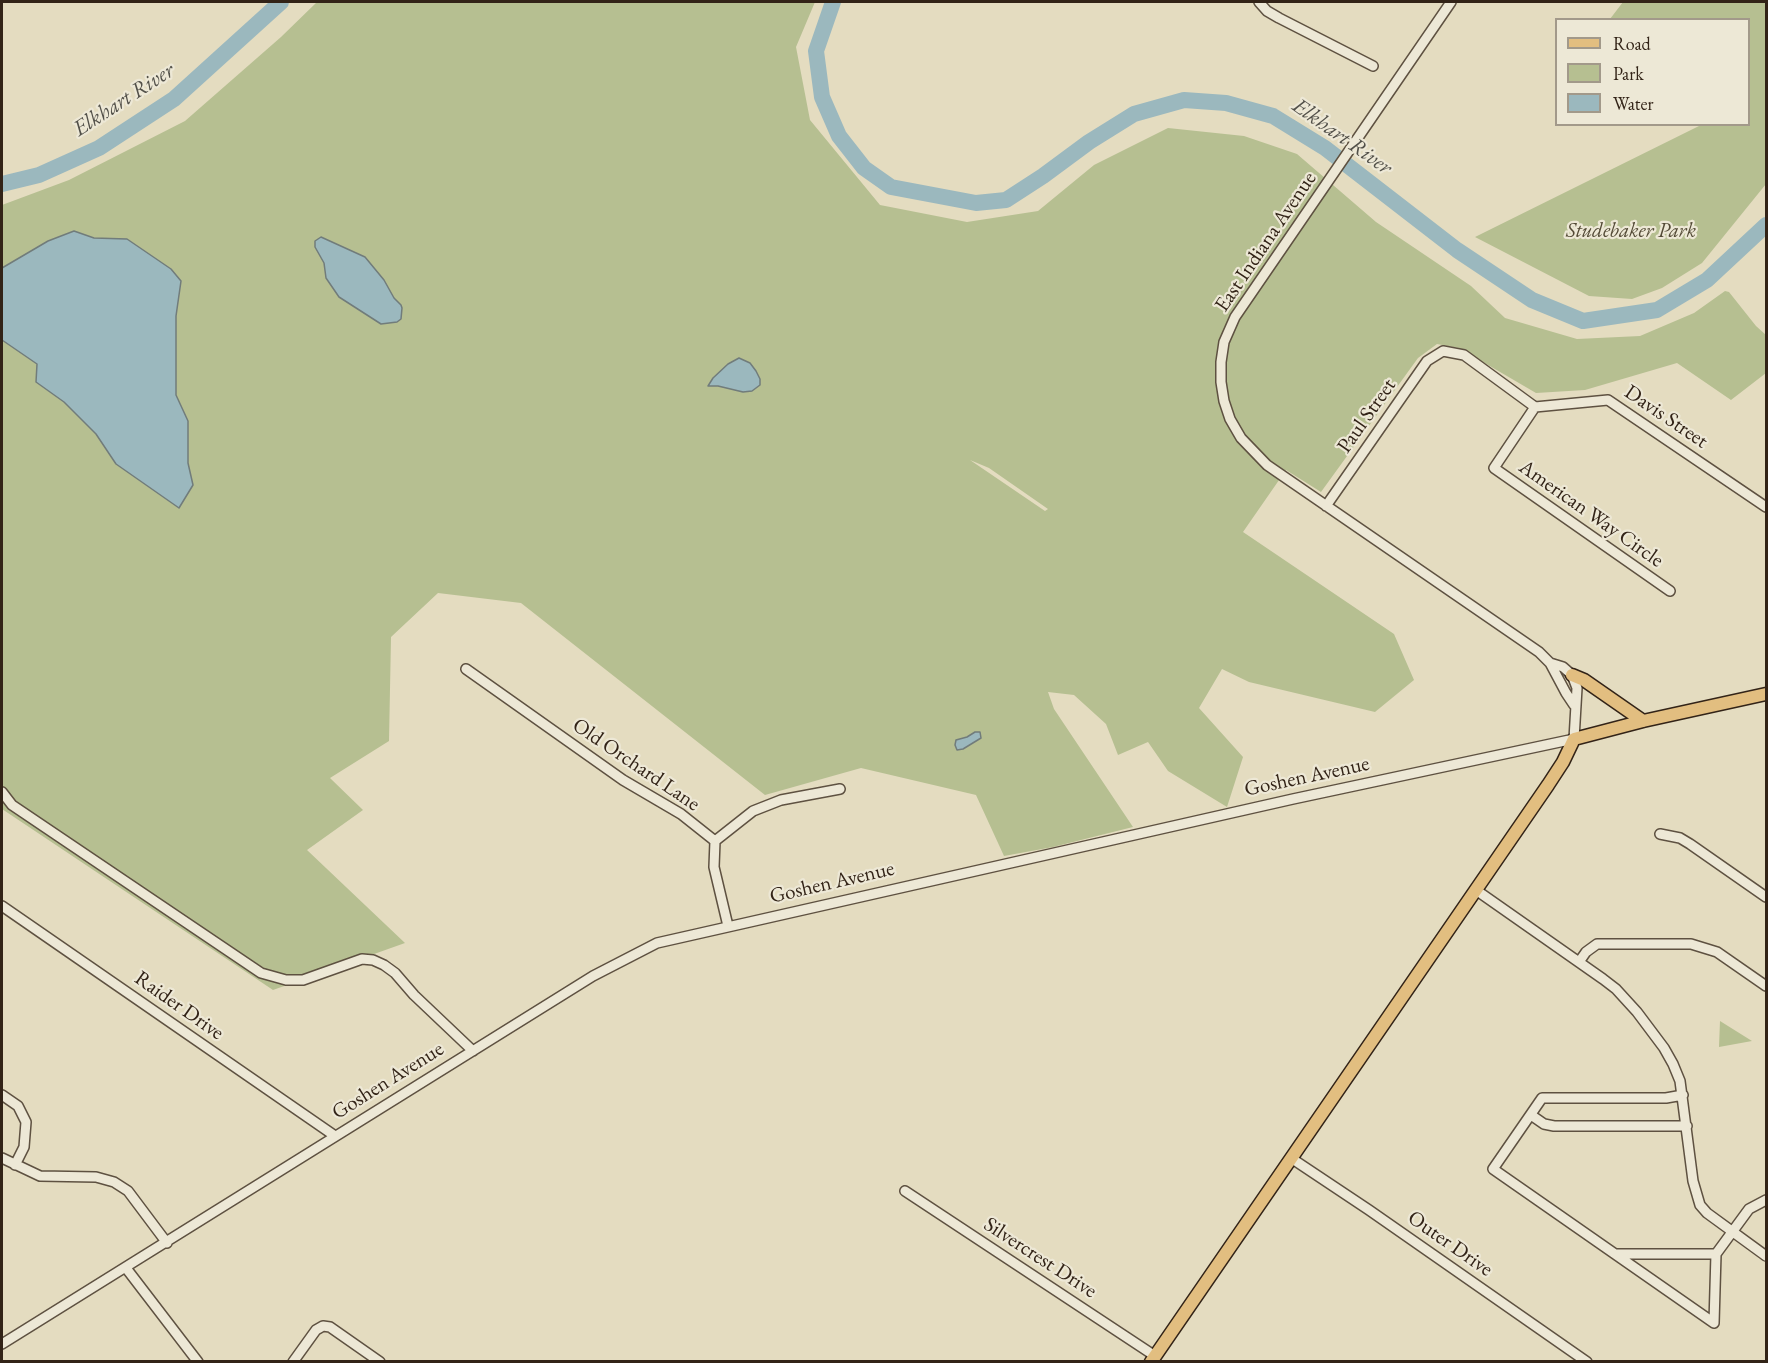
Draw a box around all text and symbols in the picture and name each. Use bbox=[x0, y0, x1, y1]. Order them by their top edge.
legend bbox=[1555, 18, 1750, 126]
text: Road bbox=[1613, 32, 1651, 55]
water label: Elkhart River bbox=[68, 58, 180, 142]
text: Park bbox=[1613, 62, 1644, 85]
text: Water bbox=[1613, 92, 1654, 115]
water label: Elkhart River bbox=[1287, 93, 1397, 181]
street label: East Indiana Avenue bbox=[1210, 167, 1322, 317]
park label: Studebaker Park bbox=[1566, 218, 1696, 244]
street label: Paul Street bbox=[1332, 374, 1402, 458]
street label: Davis Street bbox=[1619, 380, 1713, 454]
street label: American Way Circle bbox=[1514, 455, 1668, 573]
street label: Old Orchard Lane bbox=[567, 713, 705, 817]
street label: Goshen Avenue bbox=[1242, 751, 1372, 803]
street label: Goshen Avenue bbox=[767, 856, 897, 910]
street label: Raider Drive bbox=[129, 966, 229, 1046]
street label: Goshen Avenue bbox=[327, 1037, 449, 1125]
street label: Outer Drive bbox=[1403, 1206, 1497, 1282]
street label: Silvercrest Drive bbox=[979, 1212, 1101, 1304]

